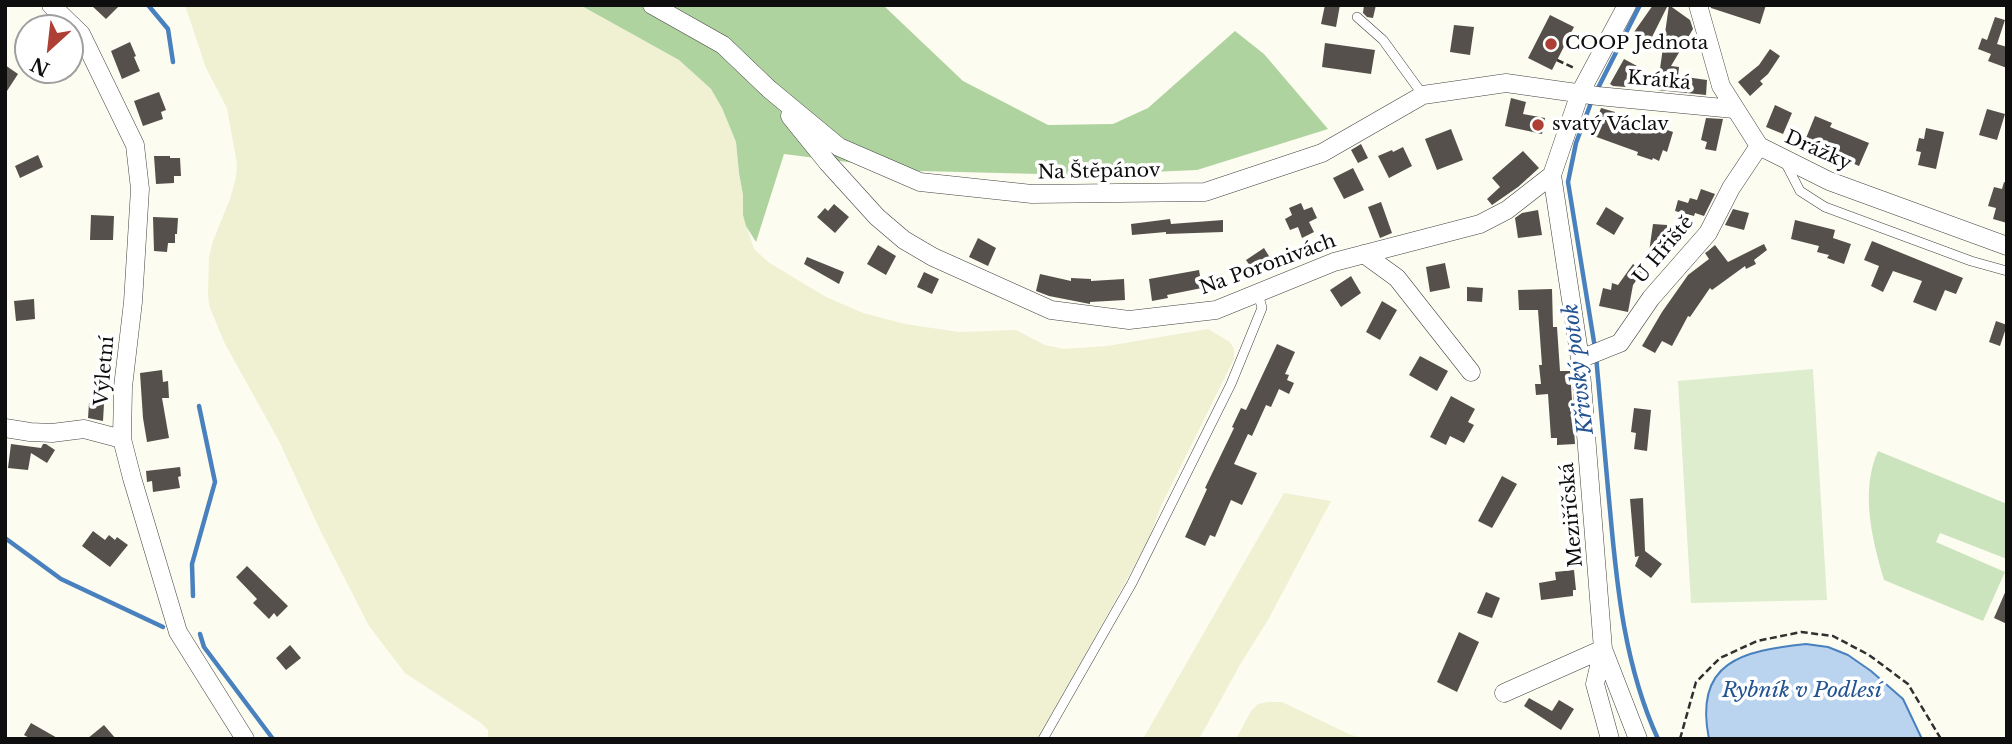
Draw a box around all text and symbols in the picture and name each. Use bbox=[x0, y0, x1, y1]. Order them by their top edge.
north arrow bbox=[14, 14, 84, 84]
place label: COOP Jednota bbox=[1565, 33, 1708, 55]
marker: COOP Jednota bbox=[1543, 36, 1559, 52]
text: N bbox=[27, 52, 53, 81]
street label: Krátká bbox=[1626, 67, 1692, 95]
place label: svatý Václav bbox=[1552, 114, 1669, 136]
marker: svatý Václav bbox=[1530, 117, 1546, 133]
street label: Drážky bbox=[1781, 126, 1855, 176]
street label: Na Štěpánov bbox=[1037, 160, 1161, 184]
street label: U Hřiště bbox=[1629, 211, 1699, 289]
street label: Na Poronivách bbox=[1197, 230, 1339, 300]
water label: Křivský potok bbox=[1558, 302, 1600, 436]
street label: Výletní bbox=[91, 335, 119, 407]
street label: Meziříčská bbox=[1556, 462, 1588, 568]
water label: Rybník v Podlesí bbox=[1722, 678, 1882, 704]

